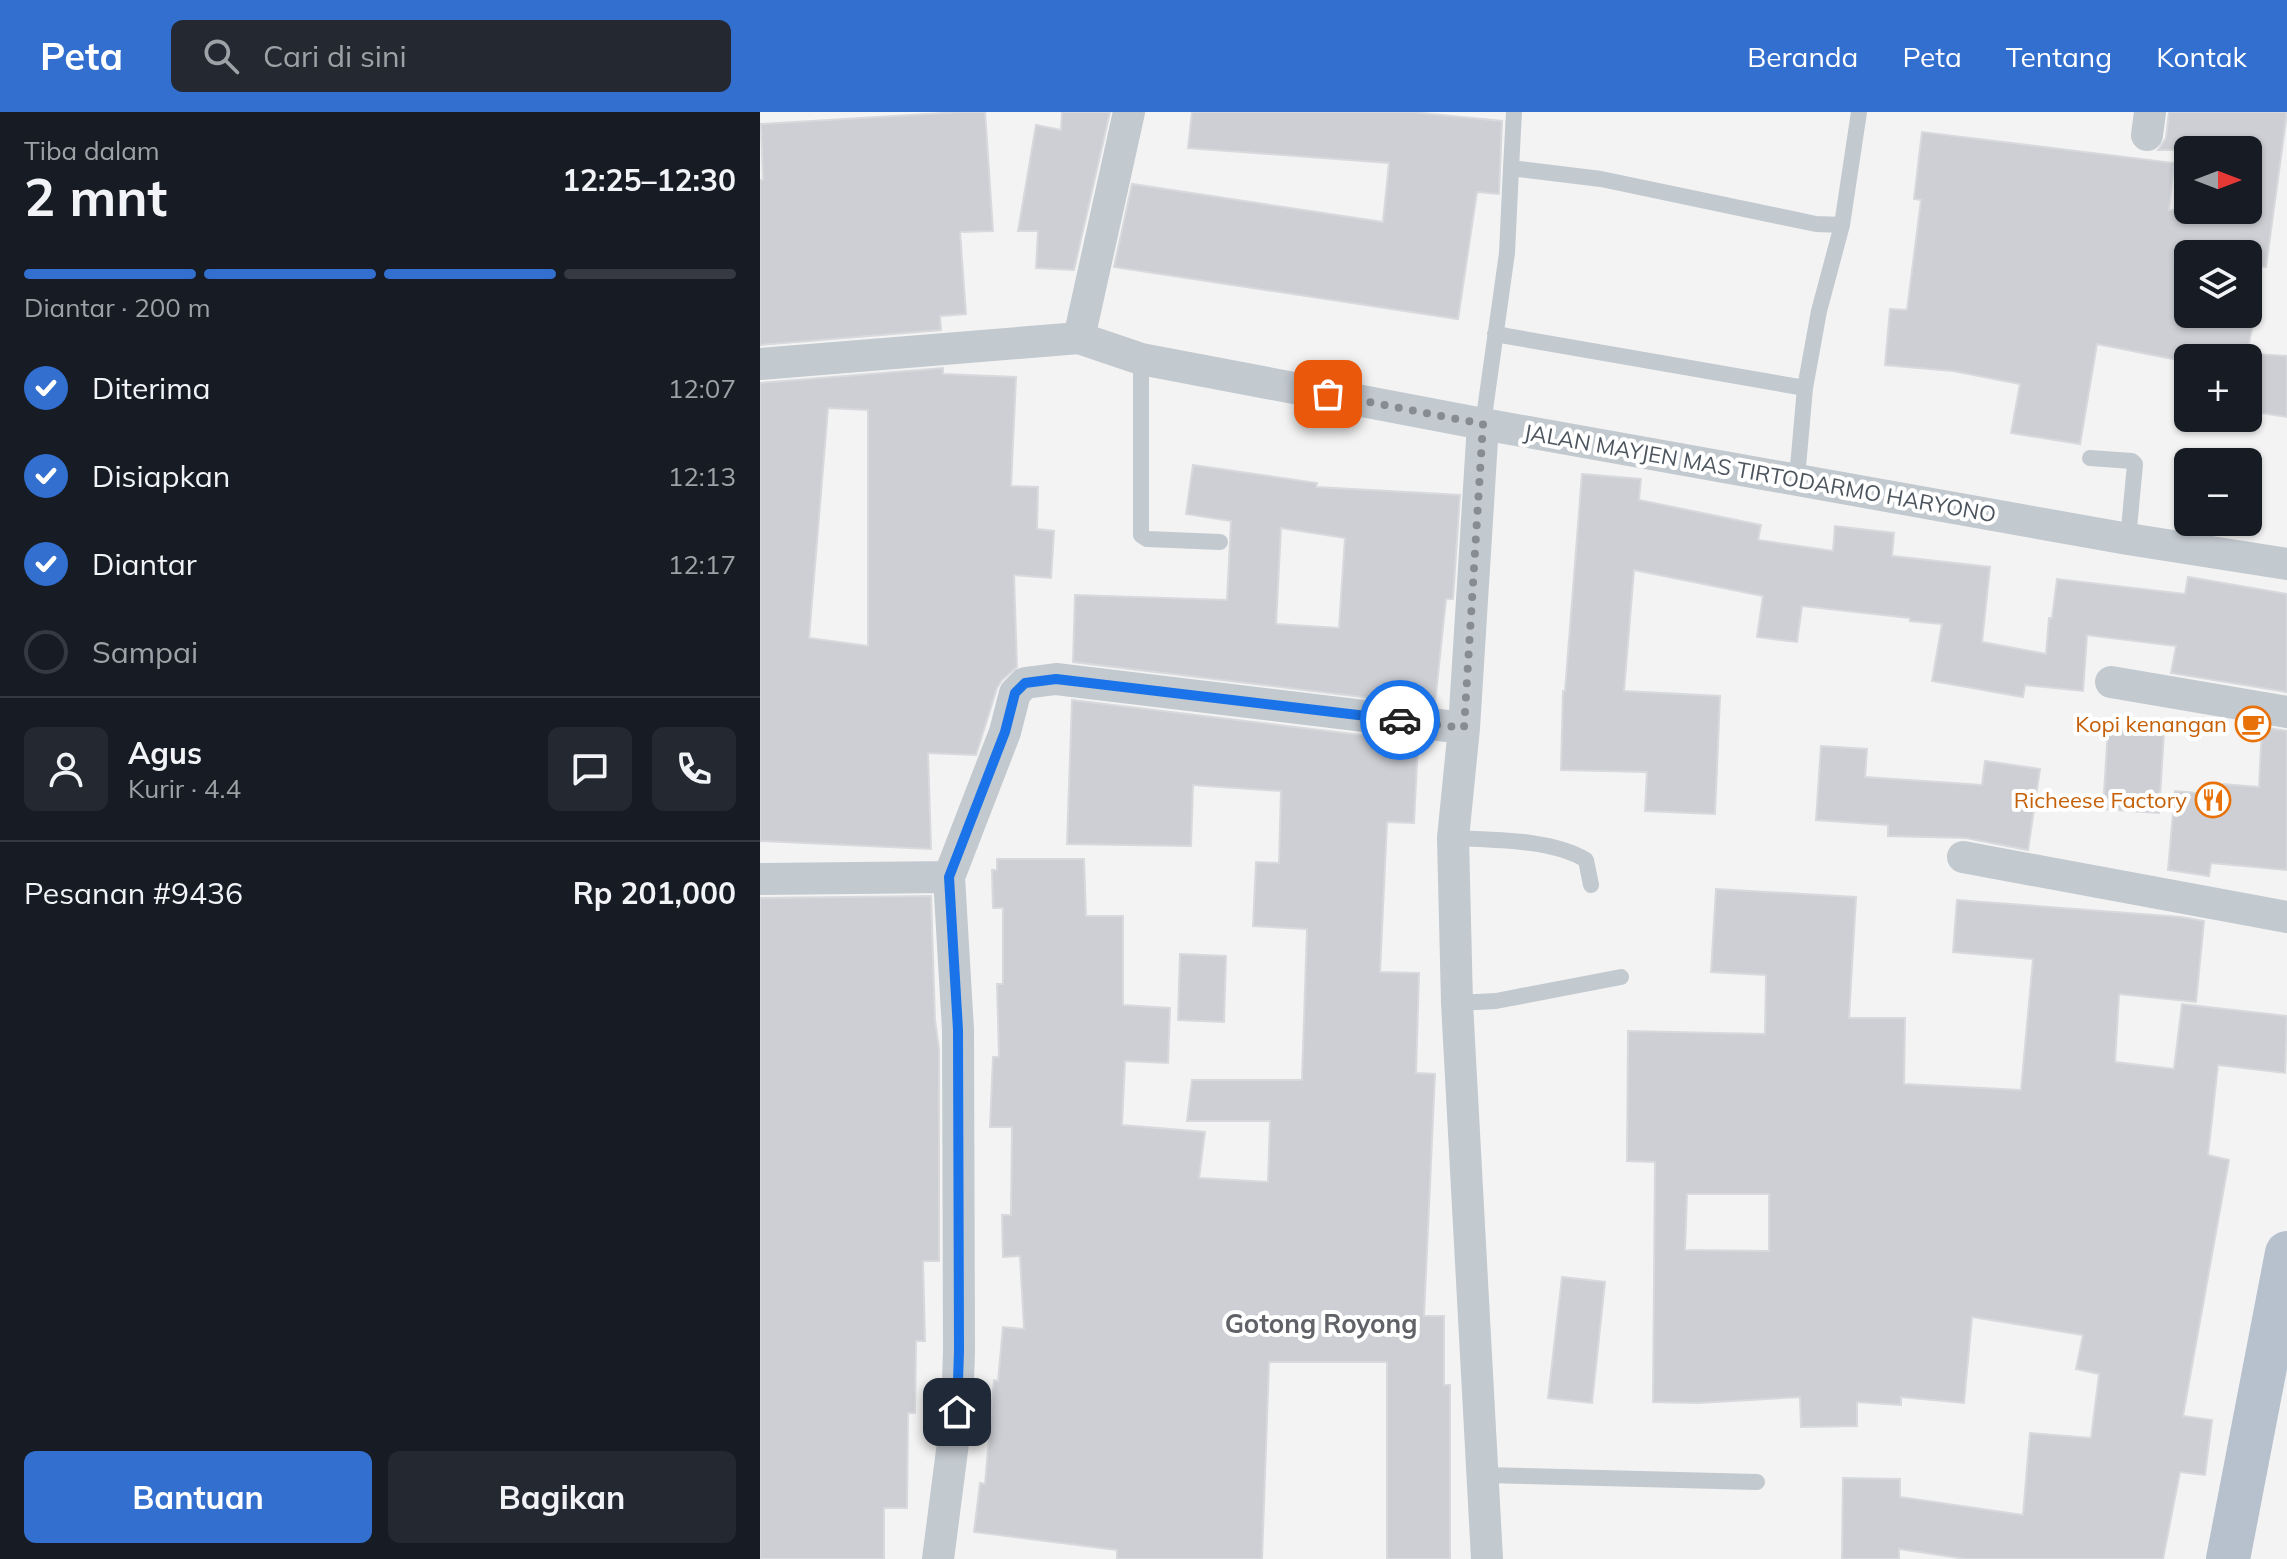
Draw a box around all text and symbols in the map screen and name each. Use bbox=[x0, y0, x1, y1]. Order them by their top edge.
search box bbox=[171, 20, 731, 92]
text: Peta bbox=[40, 32, 123, 80]
icon: search bbox=[199, 34, 243, 78]
text: Cari di sini bbox=[263, 37, 407, 75]
text: Beranda bbox=[1747, 39, 1858, 74]
text: Peta bbox=[1902, 39, 1962, 74]
text: Tentang bbox=[2006, 39, 2112, 74]
text: Kontak bbox=[2156, 39, 2247, 74]
text: Tiba dalam bbox=[24, 134, 160, 167]
north arrow bbox=[2174, 136, 2262, 224]
map controls bbox=[2174, 136, 2262, 536]
text: 12:25–12:30 bbox=[562, 161, 736, 199]
text: 2 mnt bbox=[24, 164, 167, 229]
button: layers bbox=[2174, 240, 2262, 328]
text: Diantar · 200 m bbox=[24, 291, 211, 324]
button: + bbox=[2174, 344, 2262, 432]
pin bbox=[1294, 360, 1362, 428]
icon: check bbox=[24, 366, 68, 410]
text: Diterima bbox=[92, 369, 211, 407]
text: 12:07 bbox=[668, 372, 736, 405]
icon: bag bbox=[1306, 372, 1350, 416]
street label: JALAN MAYJEN MAS TIRTODARMO HARYONO bbox=[1522, 418, 1998, 528]
button: − bbox=[2174, 448, 2262, 536]
icon: check bbox=[24, 454, 68, 498]
text: Disiapkan bbox=[92, 457, 230, 495]
text: 12:13 bbox=[668, 460, 736, 493]
icon: check bbox=[24, 542, 68, 586]
text: Diantar bbox=[92, 545, 197, 583]
text: 12:17 bbox=[668, 548, 736, 581]
text: Sampai bbox=[92, 633, 198, 671]
courier bbox=[1360, 680, 1440, 760]
icon: car bbox=[1378, 698, 1422, 742]
cafe icon: Kopi kenangan bbox=[2234, 705, 2272, 743]
place label: Kopi kenangan bbox=[2075, 710, 2227, 738]
button: person bbox=[24, 727, 108, 811]
button: chat bbox=[548, 727, 632, 811]
button: phone bbox=[652, 727, 736, 811]
text: Agus bbox=[128, 734, 202, 772]
text: Kurir · 4.4 bbox=[128, 772, 241, 805]
restaurant icon: Richeese Factory bbox=[2194, 781, 2232, 819]
place label: Richeese Factory bbox=[2014, 786, 2187, 814]
text: Pesanan #9436 bbox=[24, 874, 243, 912]
text: Rp 201,000 bbox=[573, 874, 736, 912]
district label: Gotong Royong bbox=[1225, 1307, 1417, 1340]
pin bbox=[923, 1378, 991, 1446]
icon: home bbox=[935, 1390, 979, 1434]
button: Bantuan bbox=[24, 1451, 372, 1543]
button: Bagikan bbox=[388, 1451, 736, 1543]

